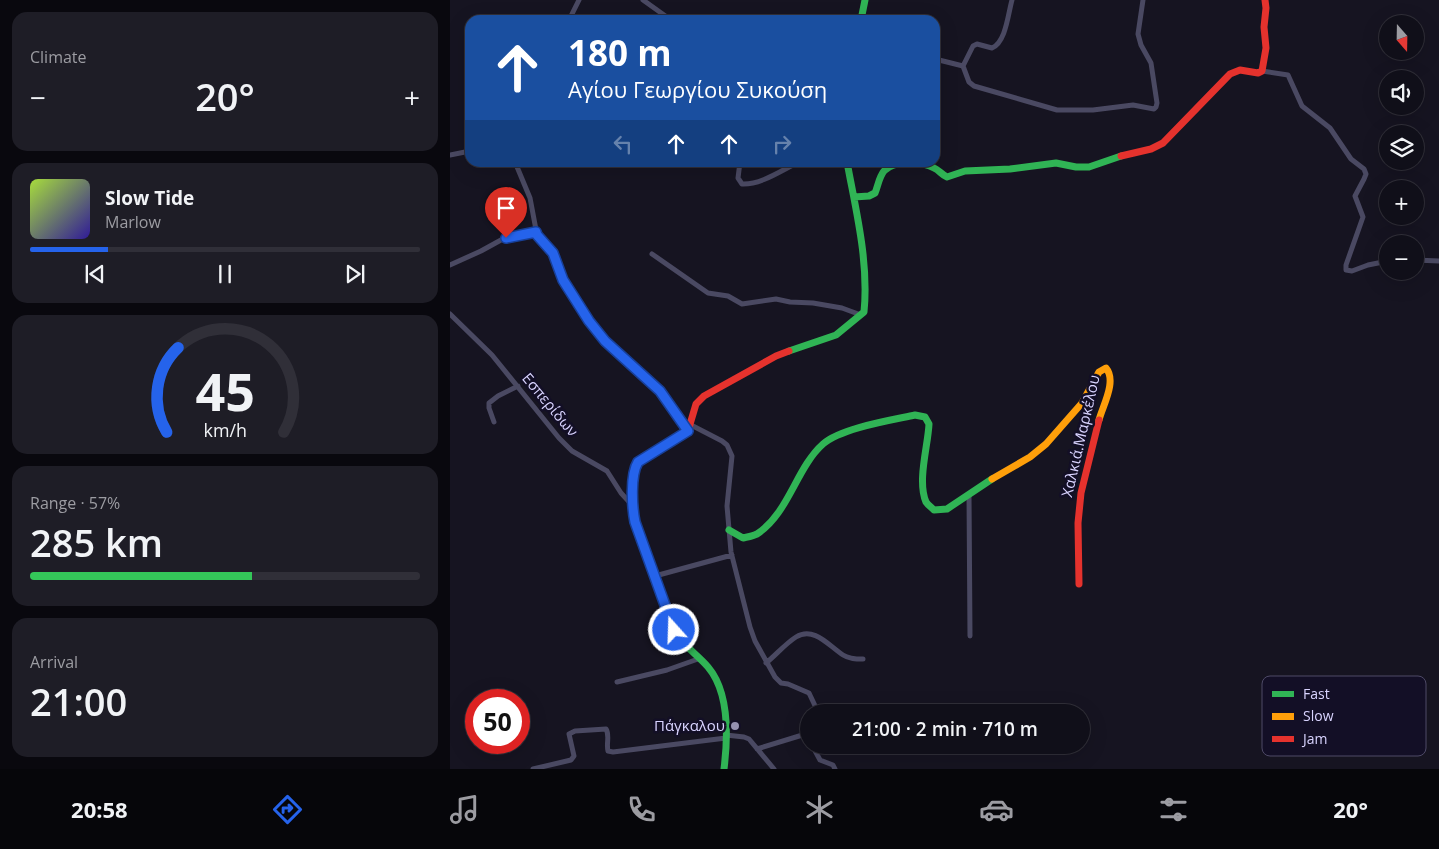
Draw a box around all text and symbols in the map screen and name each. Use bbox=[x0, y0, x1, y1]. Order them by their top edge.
north arrow bbox=[1379, 15, 1424, 60]
map controls bbox=[1379, 15, 1424, 280]
text: 180 m bbox=[568, 29, 672, 76]
icon: ahead bbox=[485, 35, 550, 100]
text: Climate bbox=[30, 46, 87, 68]
text: 20° bbox=[195, 70, 255, 122]
button: sound bbox=[1379, 70, 1424, 115]
text: Αγίου Γεωργίου Συκούση bbox=[568, 74, 827, 104]
text: − bbox=[30, 78, 46, 116]
text: + bbox=[404, 78, 420, 116]
button: layers bbox=[1379, 125, 1424, 170]
icon: left bbox=[609, 130, 637, 158]
icon: ahead bbox=[662, 130, 690, 158]
icon: ahead bbox=[715, 130, 743, 158]
icon: right bbox=[768, 130, 796, 158]
button: + bbox=[1379, 180, 1424, 225]
text: Slow Tide bbox=[105, 185, 194, 211]
pin bbox=[485, 187, 527, 238]
icon: arrive bbox=[492, 194, 520, 222]
text: Marlow bbox=[105, 211, 161, 233]
button: − bbox=[1379, 235, 1424, 280]
icon: previous bbox=[81, 260, 109, 288]
icon: pause bbox=[211, 260, 239, 288]
icon: next bbox=[341, 260, 369, 288]
text: 45 bbox=[195, 355, 255, 426]
street label: Εσπερίδων bbox=[518, 368, 583, 440]
street label: Χαλκιά.Μαρκέλου bbox=[1056, 373, 1104, 499]
text: km/h bbox=[203, 418, 247, 442]
text: Range · 57% bbox=[30, 492, 120, 514]
text: 285 km bbox=[30, 516, 163, 568]
position arrow bbox=[647, 603, 699, 655]
text: Arrival bbox=[30, 651, 78, 673]
text: 21:00 bbox=[30, 675, 127, 727]
legend bbox=[1262, 676, 1426, 756]
text: Fast bbox=[1303, 684, 1330, 703]
speed limit sign: 50 bbox=[465, 689, 530, 754]
text: Slow bbox=[1303, 706, 1334, 725]
place label: Πάγκαλου bbox=[654, 715, 725, 735]
text: 21:00 · 2 min · 710 m bbox=[852, 716, 1038, 742]
marker: Πάγκαλου bbox=[729, 720, 741, 732]
text: Jam bbox=[1301, 729, 1328, 748]
icon: directions bbox=[270, 792, 305, 827]
icon: music bbox=[447, 792, 482, 827]
icon: phone bbox=[624, 792, 659, 827]
icon: climate bbox=[802, 792, 837, 827]
icon: car bbox=[979, 792, 1014, 827]
icon: filters bbox=[1156, 792, 1191, 827]
text: 20:58 bbox=[71, 794, 128, 824]
text: 20° bbox=[1333, 794, 1368, 824]

